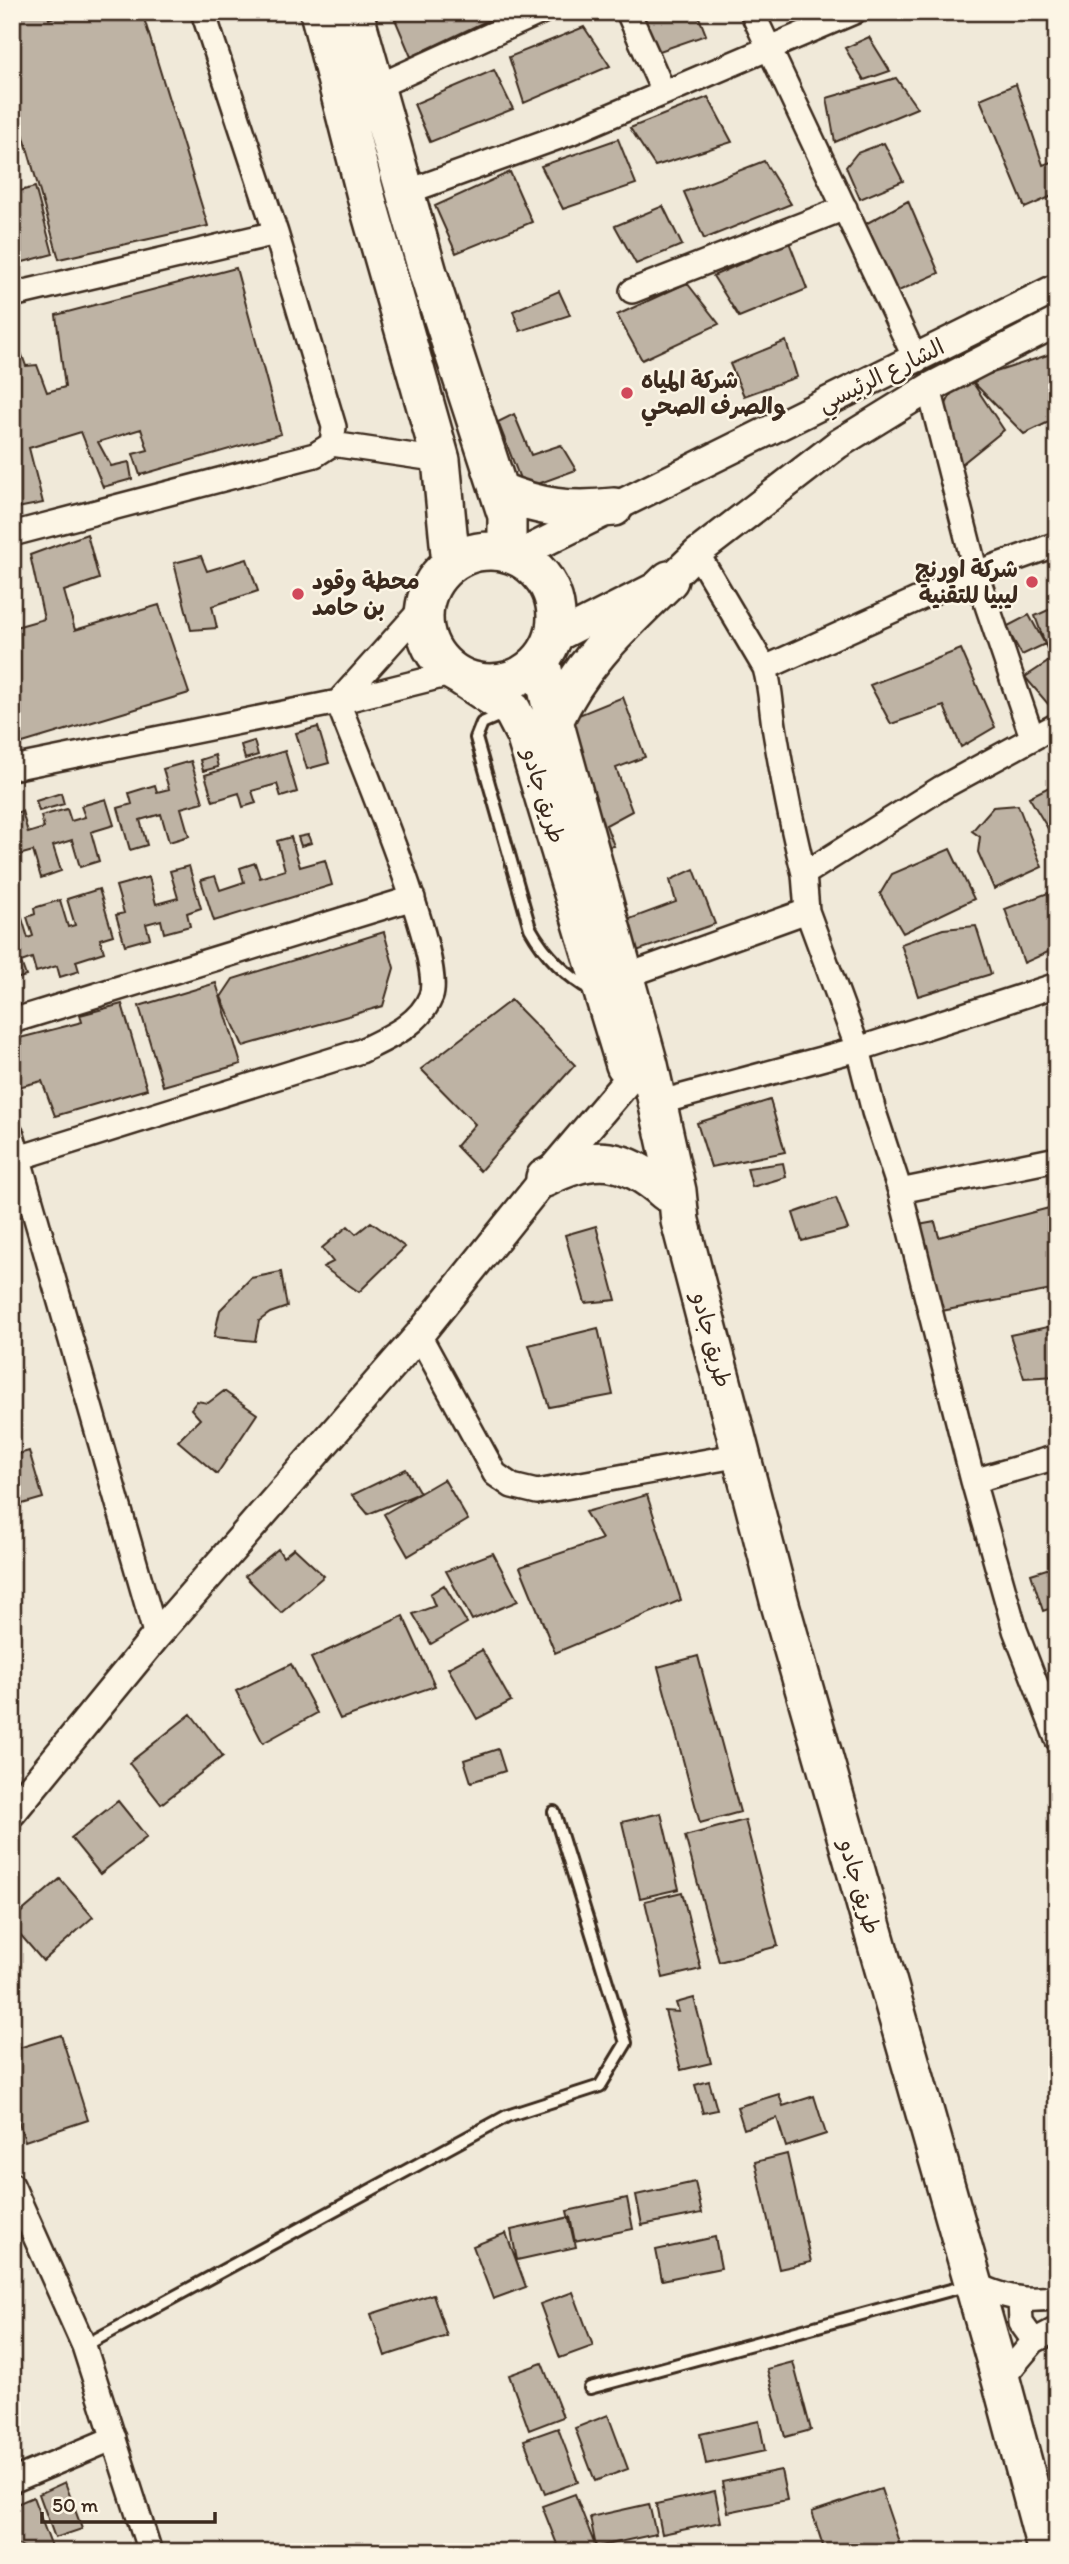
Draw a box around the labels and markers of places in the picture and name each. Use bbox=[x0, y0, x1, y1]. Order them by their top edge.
place label: شركة المياه والصرف الصحي bbox=[641, 366, 787, 427]
marker: شركة المياه والصرف الصحي bbox=[619, 385, 635, 401]
place label: شركة اورنج ليبيا للتقنية bbox=[915, 555, 1018, 609]
place label: محطة وقود بن حامد bbox=[312, 567, 420, 621]
marker: شركة اورنج ليبيا للتقنية bbox=[1024, 574, 1040, 590]
marker: محطة وقود بن حامد bbox=[290, 586, 306, 602]

